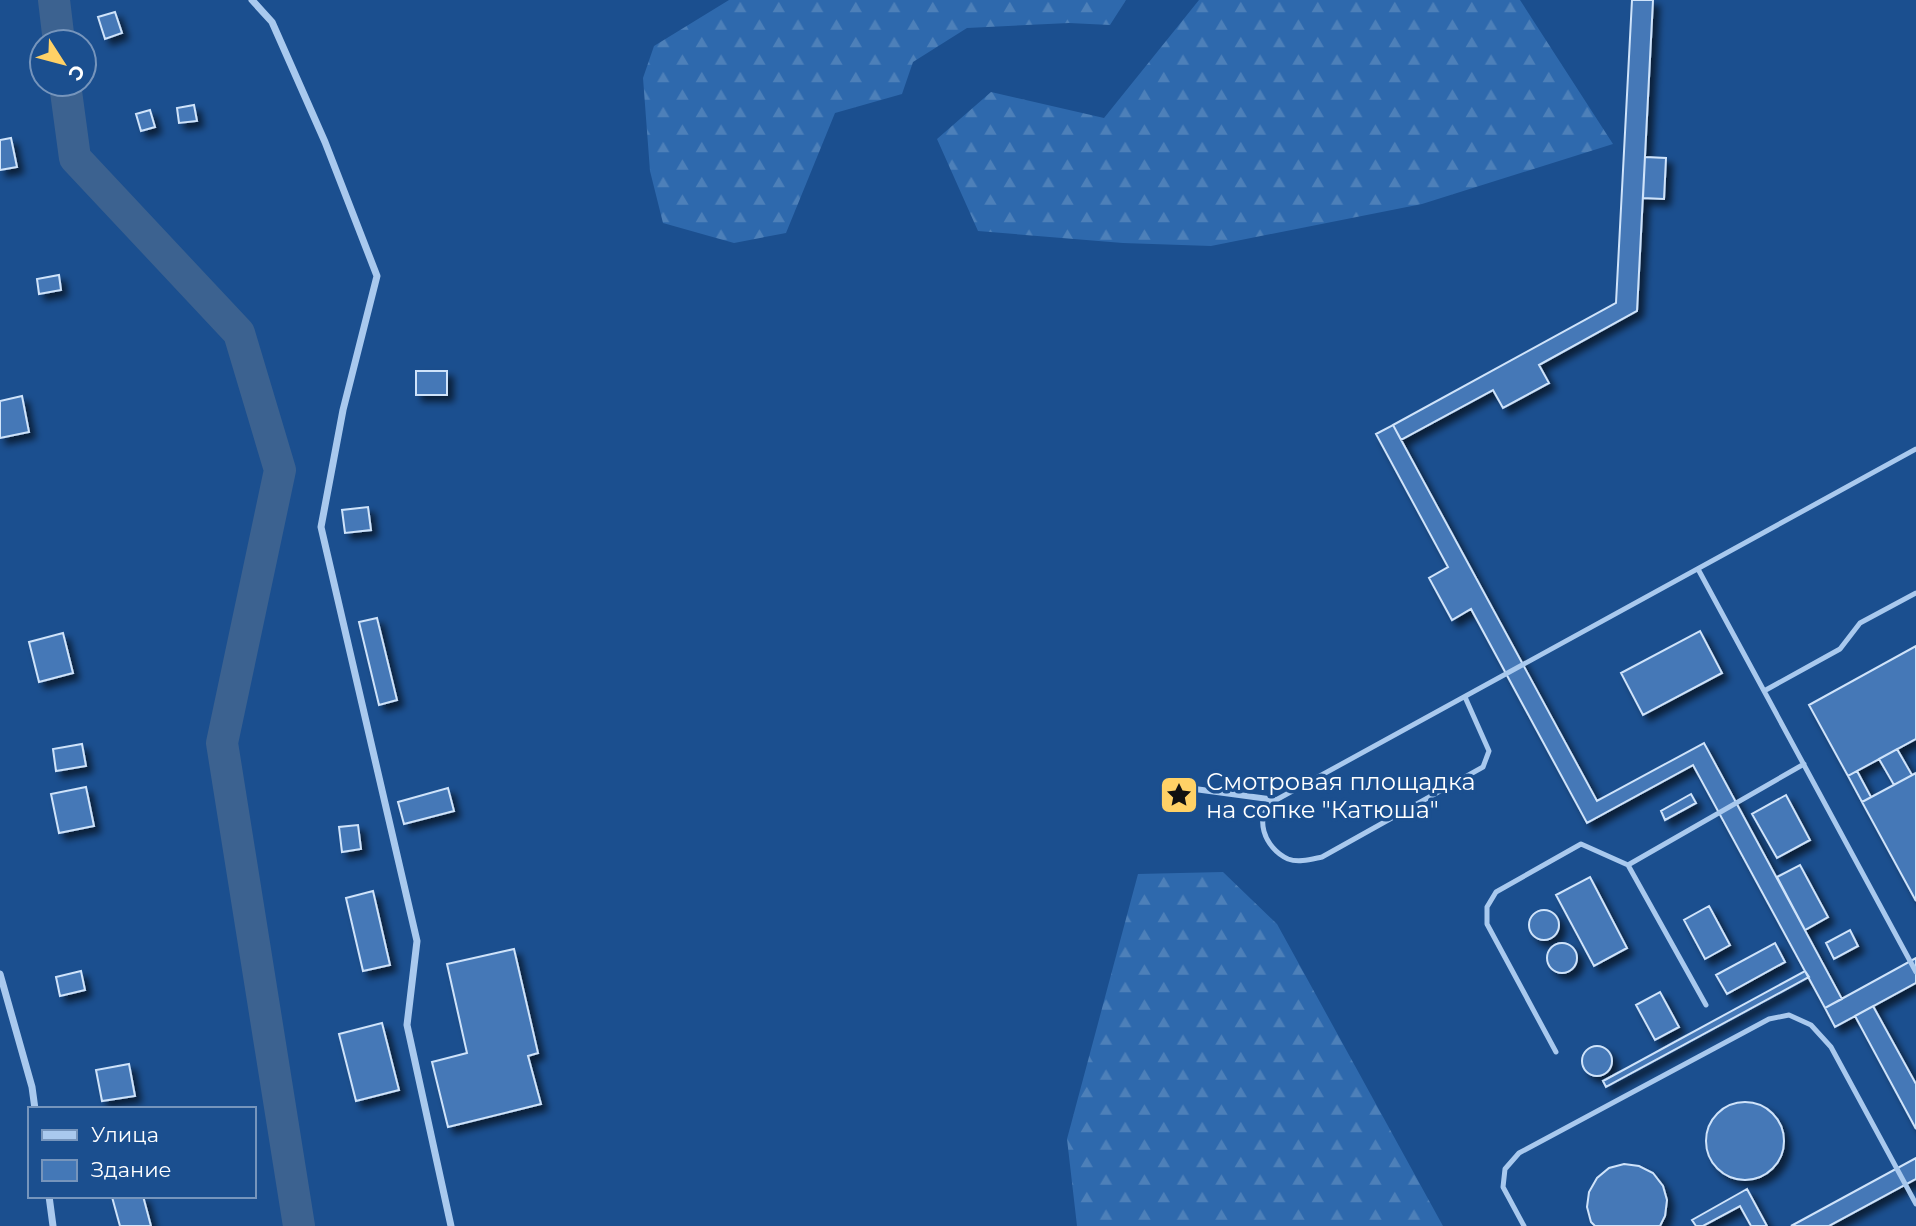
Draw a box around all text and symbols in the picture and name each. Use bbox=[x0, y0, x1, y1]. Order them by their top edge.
north arrow bbox=[28, 28, 98, 98]
text: С bbox=[63, 60, 90, 85]
place label: Смотровая площадка на сопке "Катюша" bbox=[1206, 767, 1476, 824]
place icon: Смотровая площадка на сопке "Катюша" bbox=[1158, 774, 1200, 816]
legend bbox=[28, 1107, 256, 1198]
text: Улица bbox=[91, 1122, 159, 1147]
text: Здание bbox=[91, 1157, 172, 1182]

